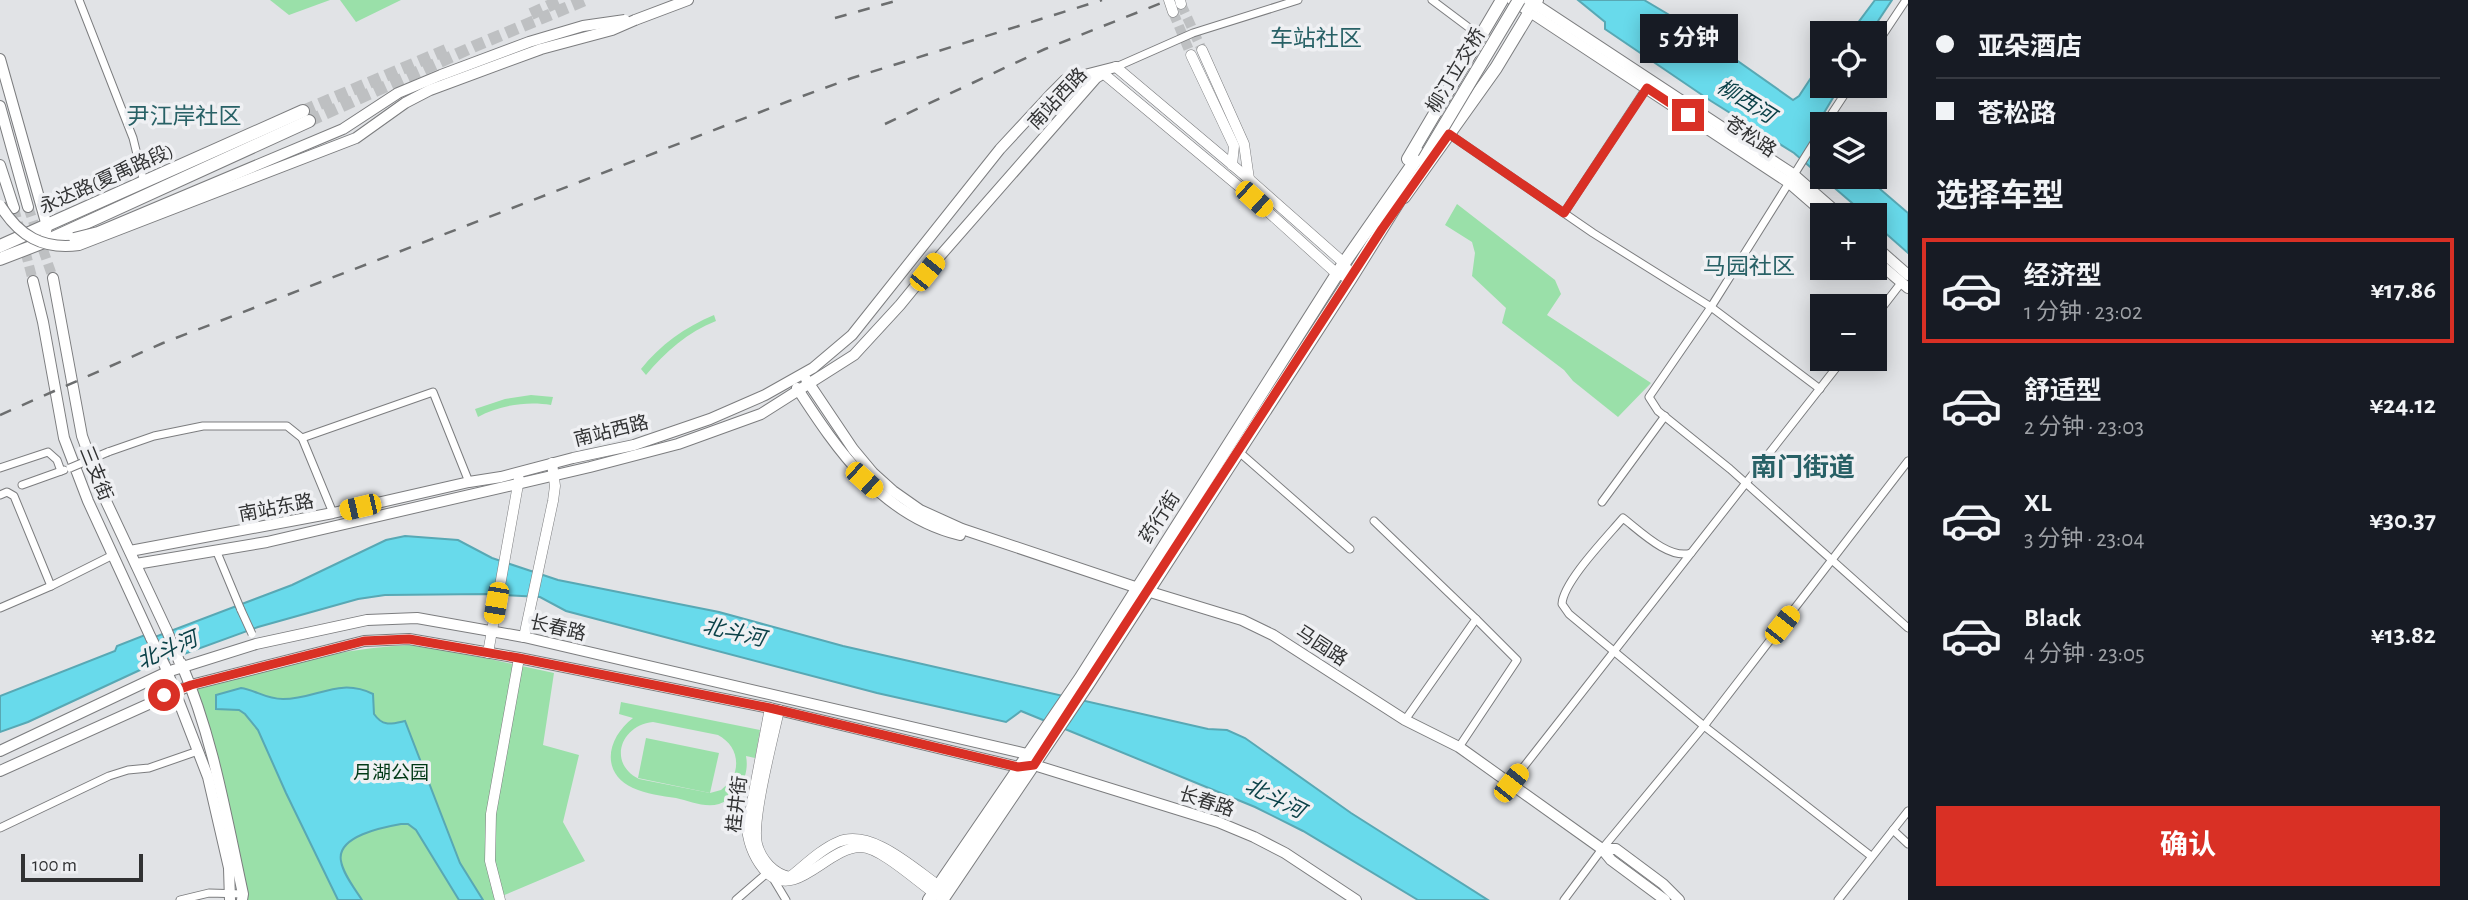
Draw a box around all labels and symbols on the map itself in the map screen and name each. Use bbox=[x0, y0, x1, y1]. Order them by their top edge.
callout: 5 分钟 bbox=[1639, 13, 1737, 62]
street label: 柳汀立交桥 bbox=[1422, 24, 1489, 116]
district label: 车站社区 bbox=[1270, 26, 1362, 51]
street label: 南站西路 bbox=[1024, 64, 1091, 133]
water label: 柳西河 bbox=[1713, 75, 1782, 129]
route end bbox=[1672, 99, 1704, 131]
district label: 尹江岸社区 bbox=[127, 104, 242, 129]
street label: 苍松路 bbox=[1721, 113, 1780, 161]
street label: 永达路(夏禹路段) bbox=[36, 140, 176, 217]
car bbox=[1232, 177, 1277, 221]
car bbox=[906, 249, 949, 295]
district label: 马园社区 bbox=[1703, 254, 1795, 279]
street label: 南站西路 bbox=[572, 412, 651, 450]
street label: 三支街 bbox=[76, 443, 116, 504]
district label: 南门街道 bbox=[1751, 453, 1855, 481]
car bbox=[842, 458, 887, 502]
street label: 药行街 bbox=[1135, 488, 1184, 547]
street label: 南站东路 bbox=[237, 490, 315, 525]
car bbox=[338, 492, 383, 522]
car bbox=[483, 580, 510, 626]
car bbox=[1761, 602, 1804, 648]
street label: 长春路 bbox=[528, 612, 588, 644]
water label: 北斗河 bbox=[701, 614, 771, 651]
street label: 马园路 bbox=[1292, 622, 1351, 670]
water label: 北斗河 bbox=[134, 626, 204, 672]
route start bbox=[148, 679, 180, 711]
car bbox=[1490, 760, 1533, 806]
park label: 月湖公园 bbox=[353, 763, 429, 783]
water label: 北斗河 bbox=[1242, 774, 1312, 824]
street label: 桂井街 bbox=[724, 775, 750, 834]
street label: 长春路 bbox=[1176, 784, 1237, 820]
scale bar bbox=[21, 851, 144, 883]

